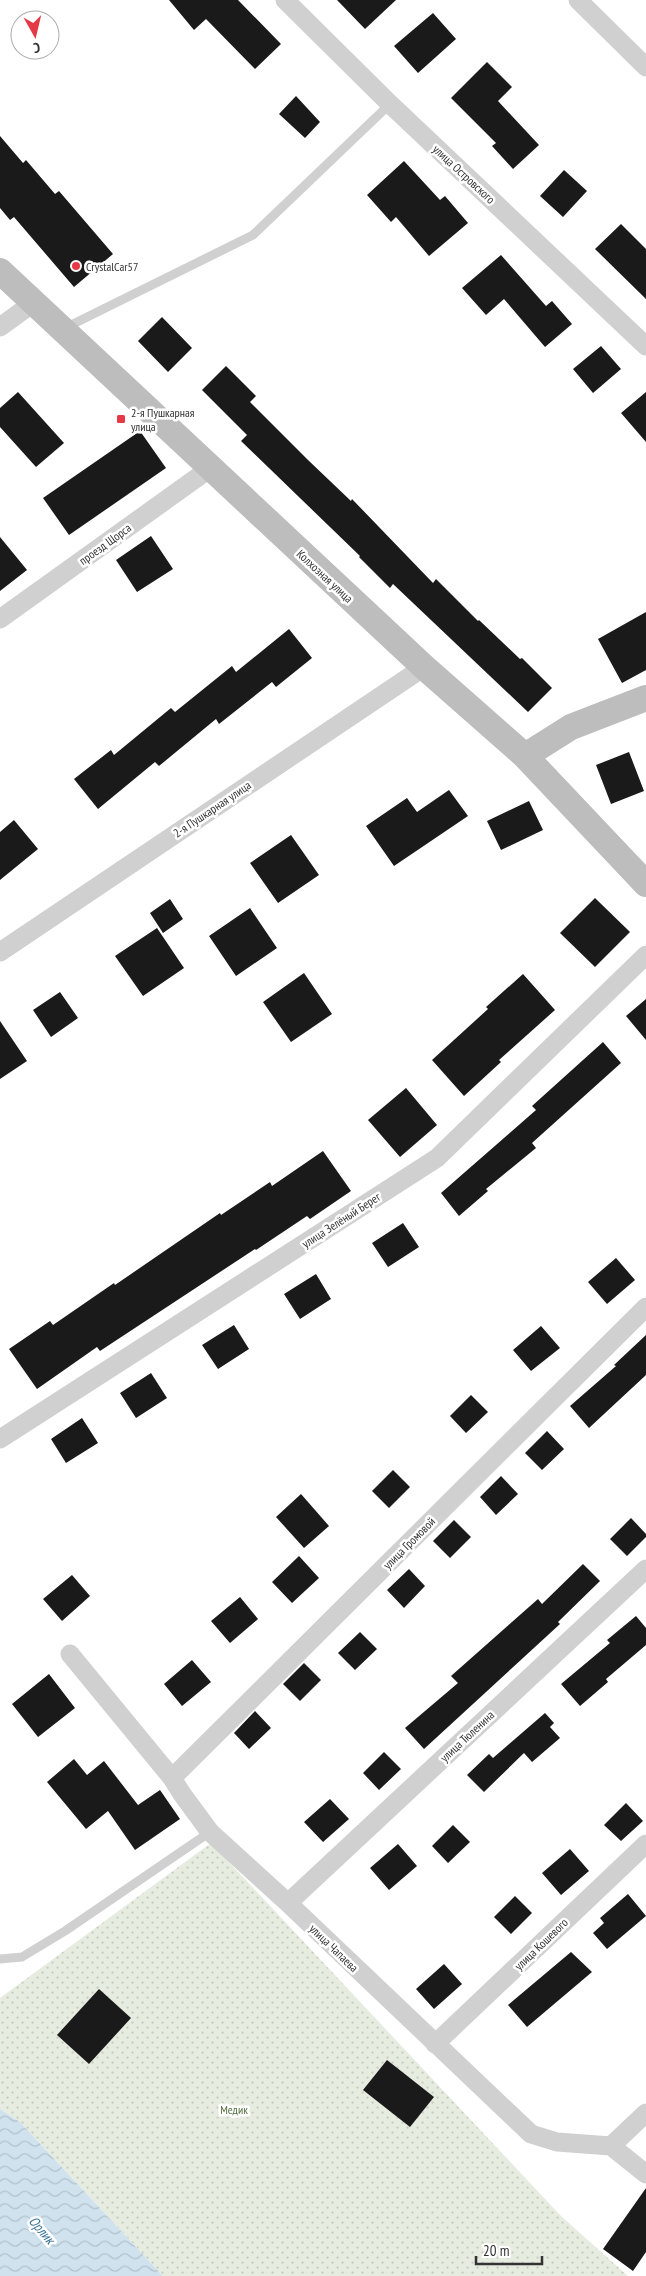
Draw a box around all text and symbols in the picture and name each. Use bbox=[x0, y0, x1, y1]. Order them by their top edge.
north arrow bbox=[10, 10, 60, 60]
text: С bbox=[32, 39, 41, 57]
street label: улица Островского bbox=[430, 141, 498, 207]
place label: CrystalCar57 bbox=[86, 259, 138, 274]
marker: CrystalCar57 bbox=[70, 260, 82, 272]
place label: 2-я Пушкарная улица bbox=[131, 405, 195, 434]
marker: 2-я Пушкарная улица bbox=[115, 413, 127, 425]
street label: проезд Щорса bbox=[76, 520, 134, 568]
street label: Колхозная улица bbox=[294, 546, 356, 606]
street label: 2-я Пушкарная улица bbox=[170, 777, 254, 841]
street label: улица Зелёный Берег bbox=[299, 1189, 383, 1251]
street label: улица Громовой bbox=[380, 1514, 438, 1572]
street label: улица Тюленина bbox=[437, 1707, 497, 1765]
street label: улица Кошевого bbox=[511, 1915, 571, 1973]
street label: улица Чапаева bbox=[306, 1921, 362, 1975]
park label: Медик bbox=[220, 2102, 248, 2117]
water label: Орлик bbox=[25, 2212, 60, 2249]
scale bar bbox=[476, 2234, 542, 2266]
text: 20 m bbox=[483, 2241, 509, 2260]

